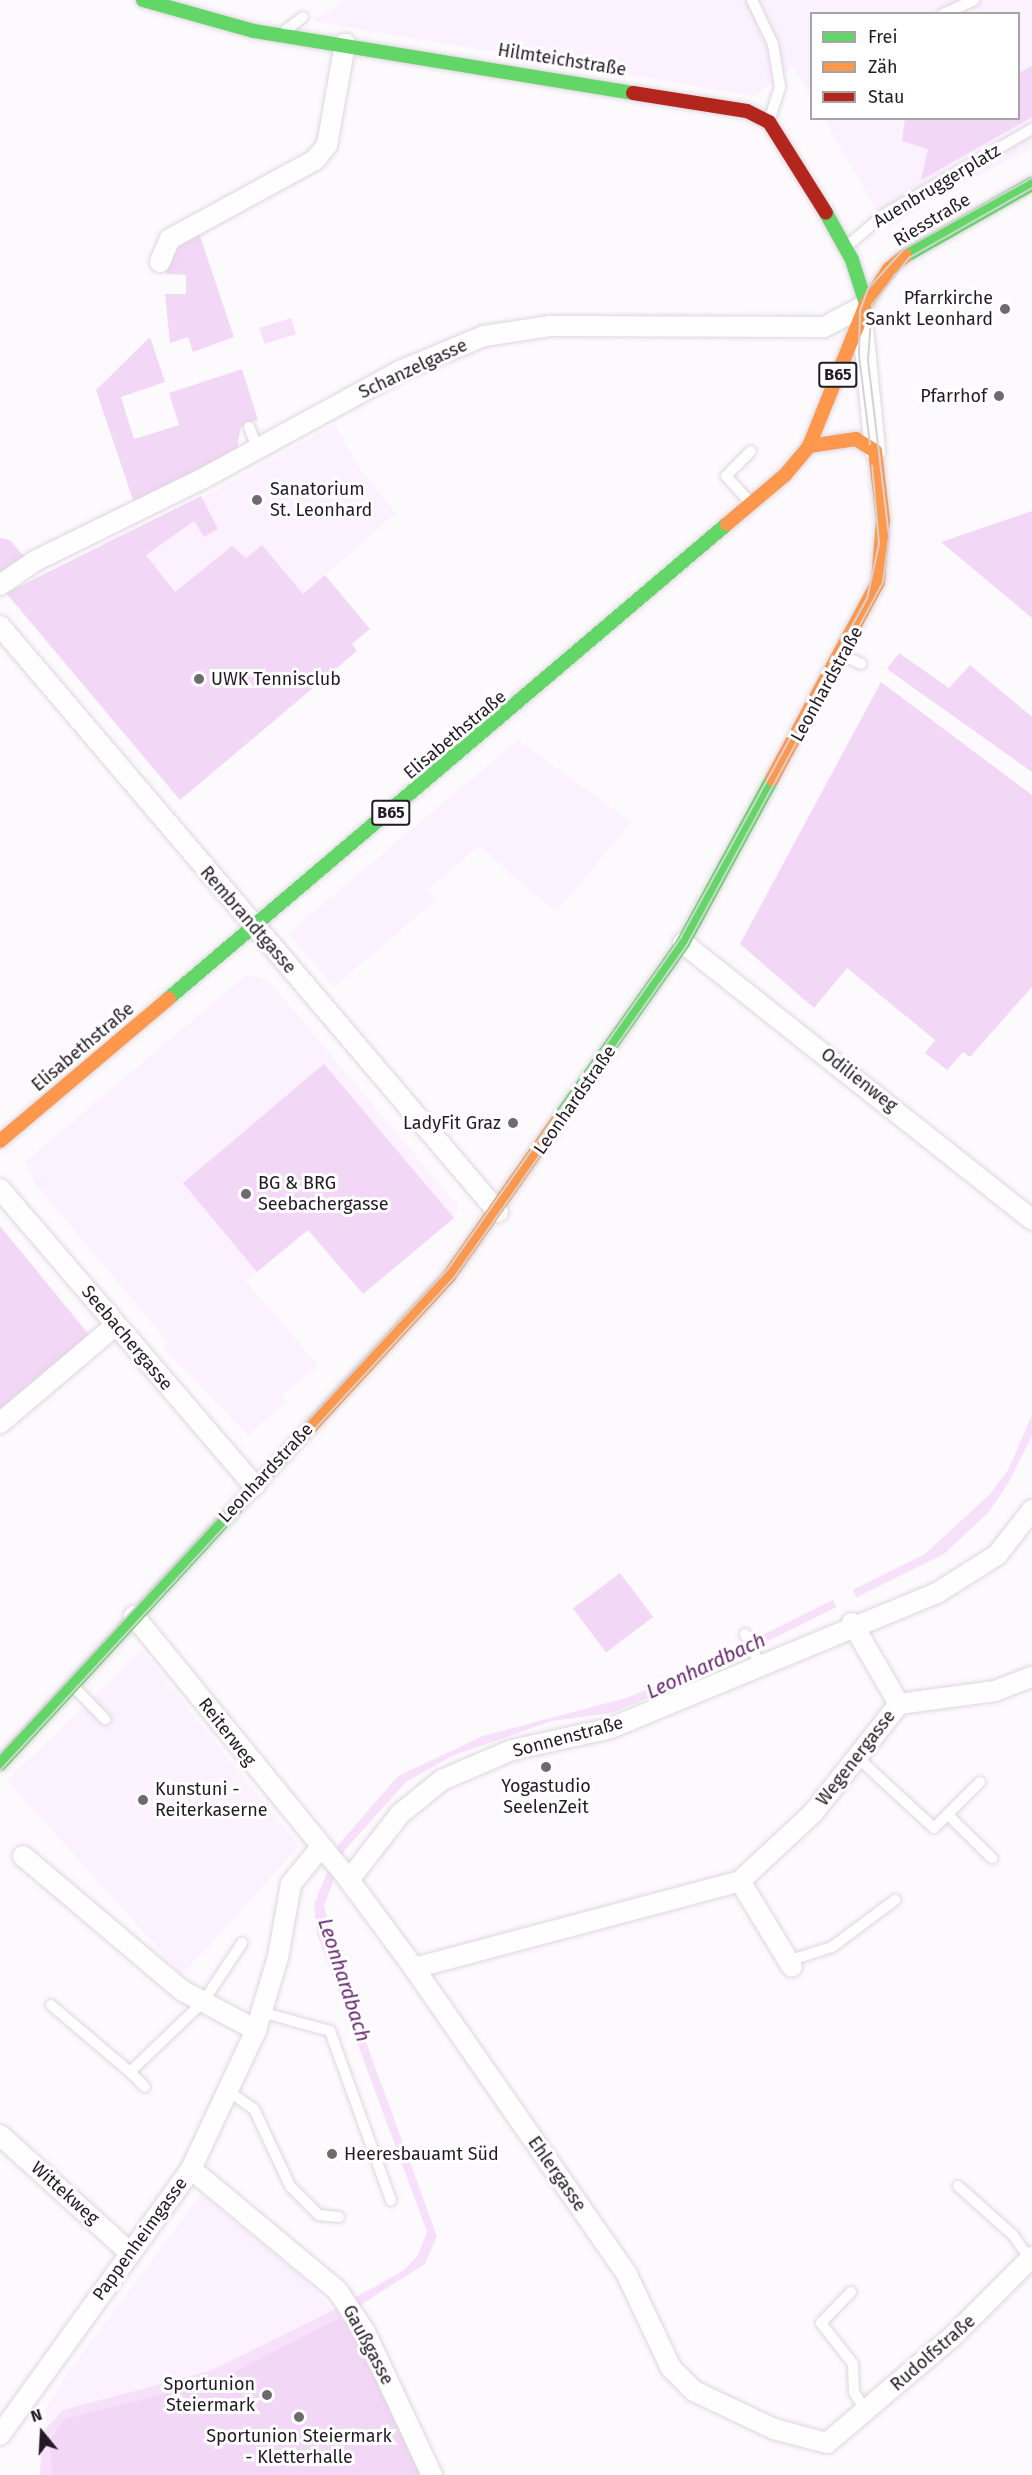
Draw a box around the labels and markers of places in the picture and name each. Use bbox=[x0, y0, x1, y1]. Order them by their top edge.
place label: Pfarrkirche Sankt Leonhard bbox=[865, 288, 993, 330]
marker: Pfarrkirche Sankt Leonhard bbox=[998, 302, 1012, 316]
place label: Pfarrhof bbox=[920, 385, 987, 407]
marker: Pfarrhof bbox=[992, 389, 1006, 403]
place label: Sanatorium St. Leonhard bbox=[270, 479, 372, 522]
marker: Sanatorium St. Leonhard bbox=[248, 491, 266, 509]
place label: UWK Tennisclub bbox=[211, 668, 341, 690]
marker: UWK Tennisclub bbox=[192, 672, 206, 686]
place label: LadyFit Graz bbox=[403, 1112, 501, 1134]
marker: LadyFit Graz bbox=[506, 1116, 520, 1130]
place label: BG & BRG Seebachergasse bbox=[258, 1173, 388, 1216]
marker: BG & BRG Seebachergasse bbox=[239, 1187, 253, 1201]
marker: Yogastudio SeelenZeit bbox=[539, 1760, 553, 1774]
place label: Yogastudio SeelenZeit bbox=[501, 1776, 591, 1818]
place label: Kunstuni - Reiterkaserne bbox=[155, 1779, 268, 1822]
marker: Kunstuni - Reiterkaserne bbox=[136, 1793, 150, 1807]
place label: Heeresbauamt Süd bbox=[344, 2143, 499, 2165]
marker: Heeresbauamt Süd bbox=[325, 2147, 339, 2161]
place label: Sportunion Steiermark bbox=[163, 2374, 255, 2416]
marker: Sportunion Steiermark bbox=[260, 2388, 274, 2402]
marker: Sportunion Steiermark - Kletterhalle bbox=[292, 2410, 306, 2424]
place label: Sportunion Steiermark - Kletterhalle bbox=[206, 2426, 392, 2468]

